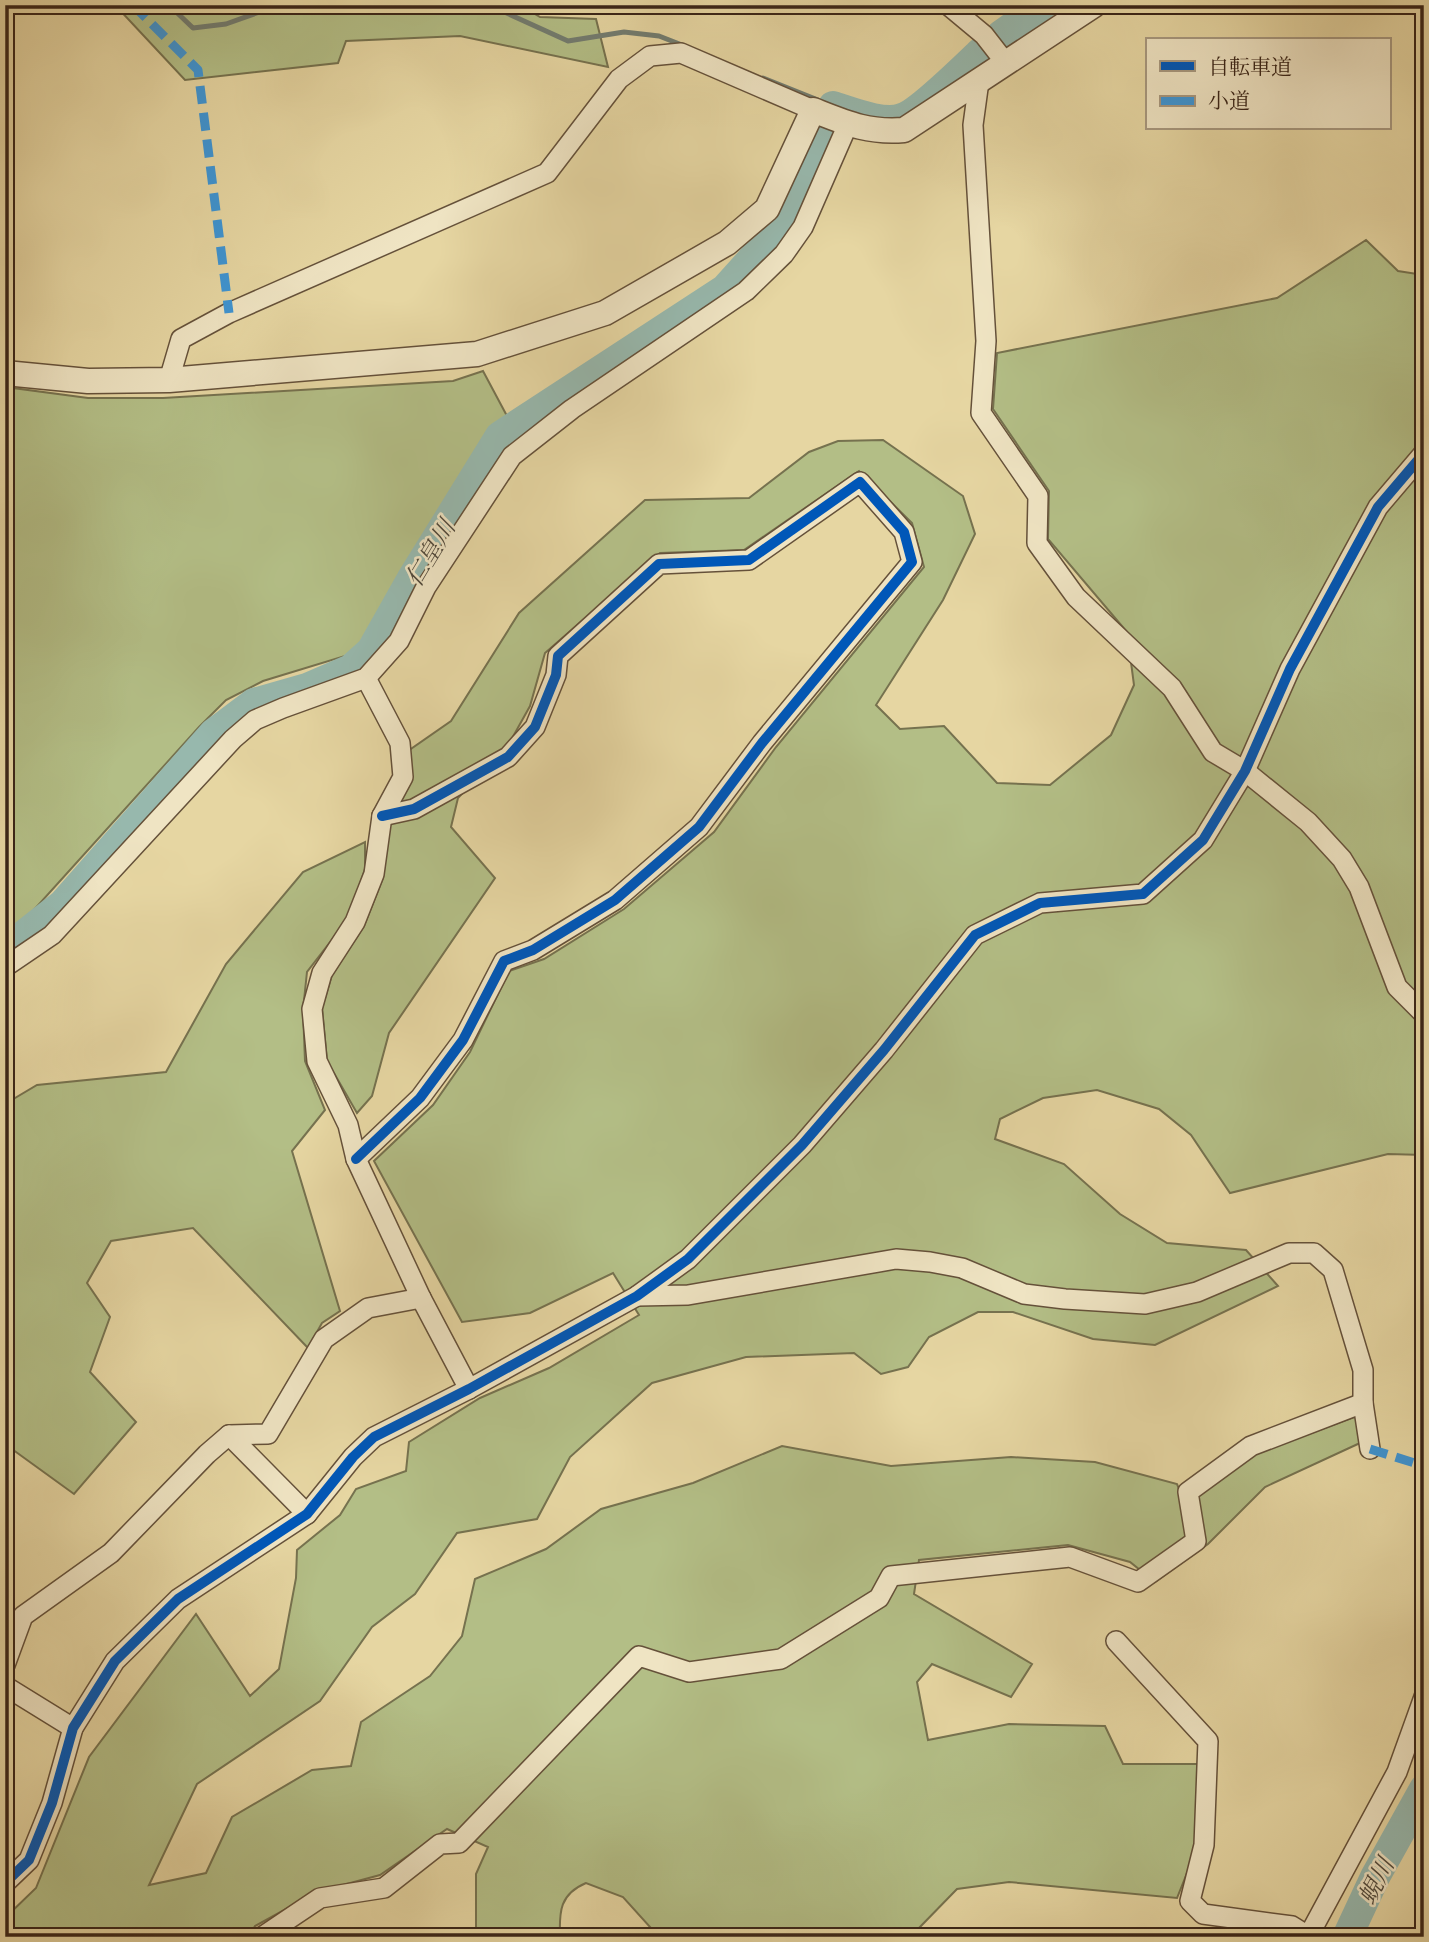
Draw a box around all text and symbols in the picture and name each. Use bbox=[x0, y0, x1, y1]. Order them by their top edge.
legend bbox=[1146, 38, 1390, 130]
text: 自転車道 bbox=[1208, 51, 1292, 82]
text: 小道 bbox=[1208, 85, 1250, 116]
water label: 仁皇川 bbox=[396, 511, 465, 593]
water label: 蜆川 bbox=[1350, 1849, 1404, 1910]

